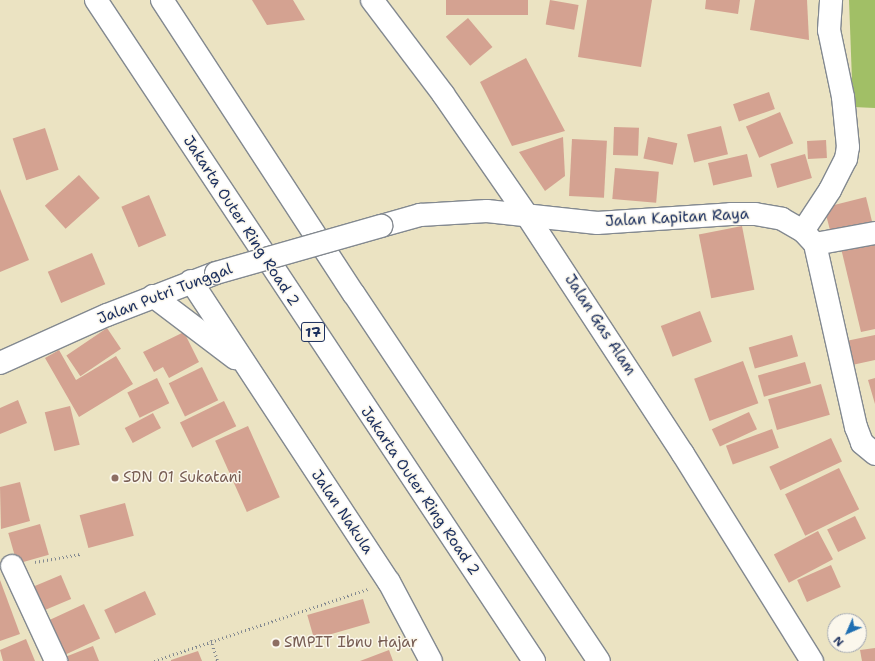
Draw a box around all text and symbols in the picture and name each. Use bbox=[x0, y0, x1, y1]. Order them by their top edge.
street label: Jakarta Outer Ring Road 2 bbox=[179, 132, 303, 310]
street label: Jalan Kapitan Raya bbox=[605, 205, 749, 231]
street label: Jalan Putri Tunggal bbox=[95, 260, 235, 328]
street label: Jalan Gas Alam bbox=[561, 271, 639, 379]
road number: 17 bbox=[301, 320, 325, 344]
street label: Jakarta Outer Ring Road 2 bbox=[357, 403, 483, 579]
street label: Jalan Nakula bbox=[307, 467, 377, 557]
place label: SDN 01 Sukatani bbox=[123, 469, 242, 487]
marker: SDN 01 Sukatani bbox=[110, 473, 120, 483]
north arrow bbox=[827, 613, 867, 653]
text: N bbox=[830, 633, 847, 650]
place label: SMPIT Ibnu Hajar bbox=[284, 634, 418, 652]
marker: SMPIT Ibnu Hajar bbox=[271, 638, 281, 648]

